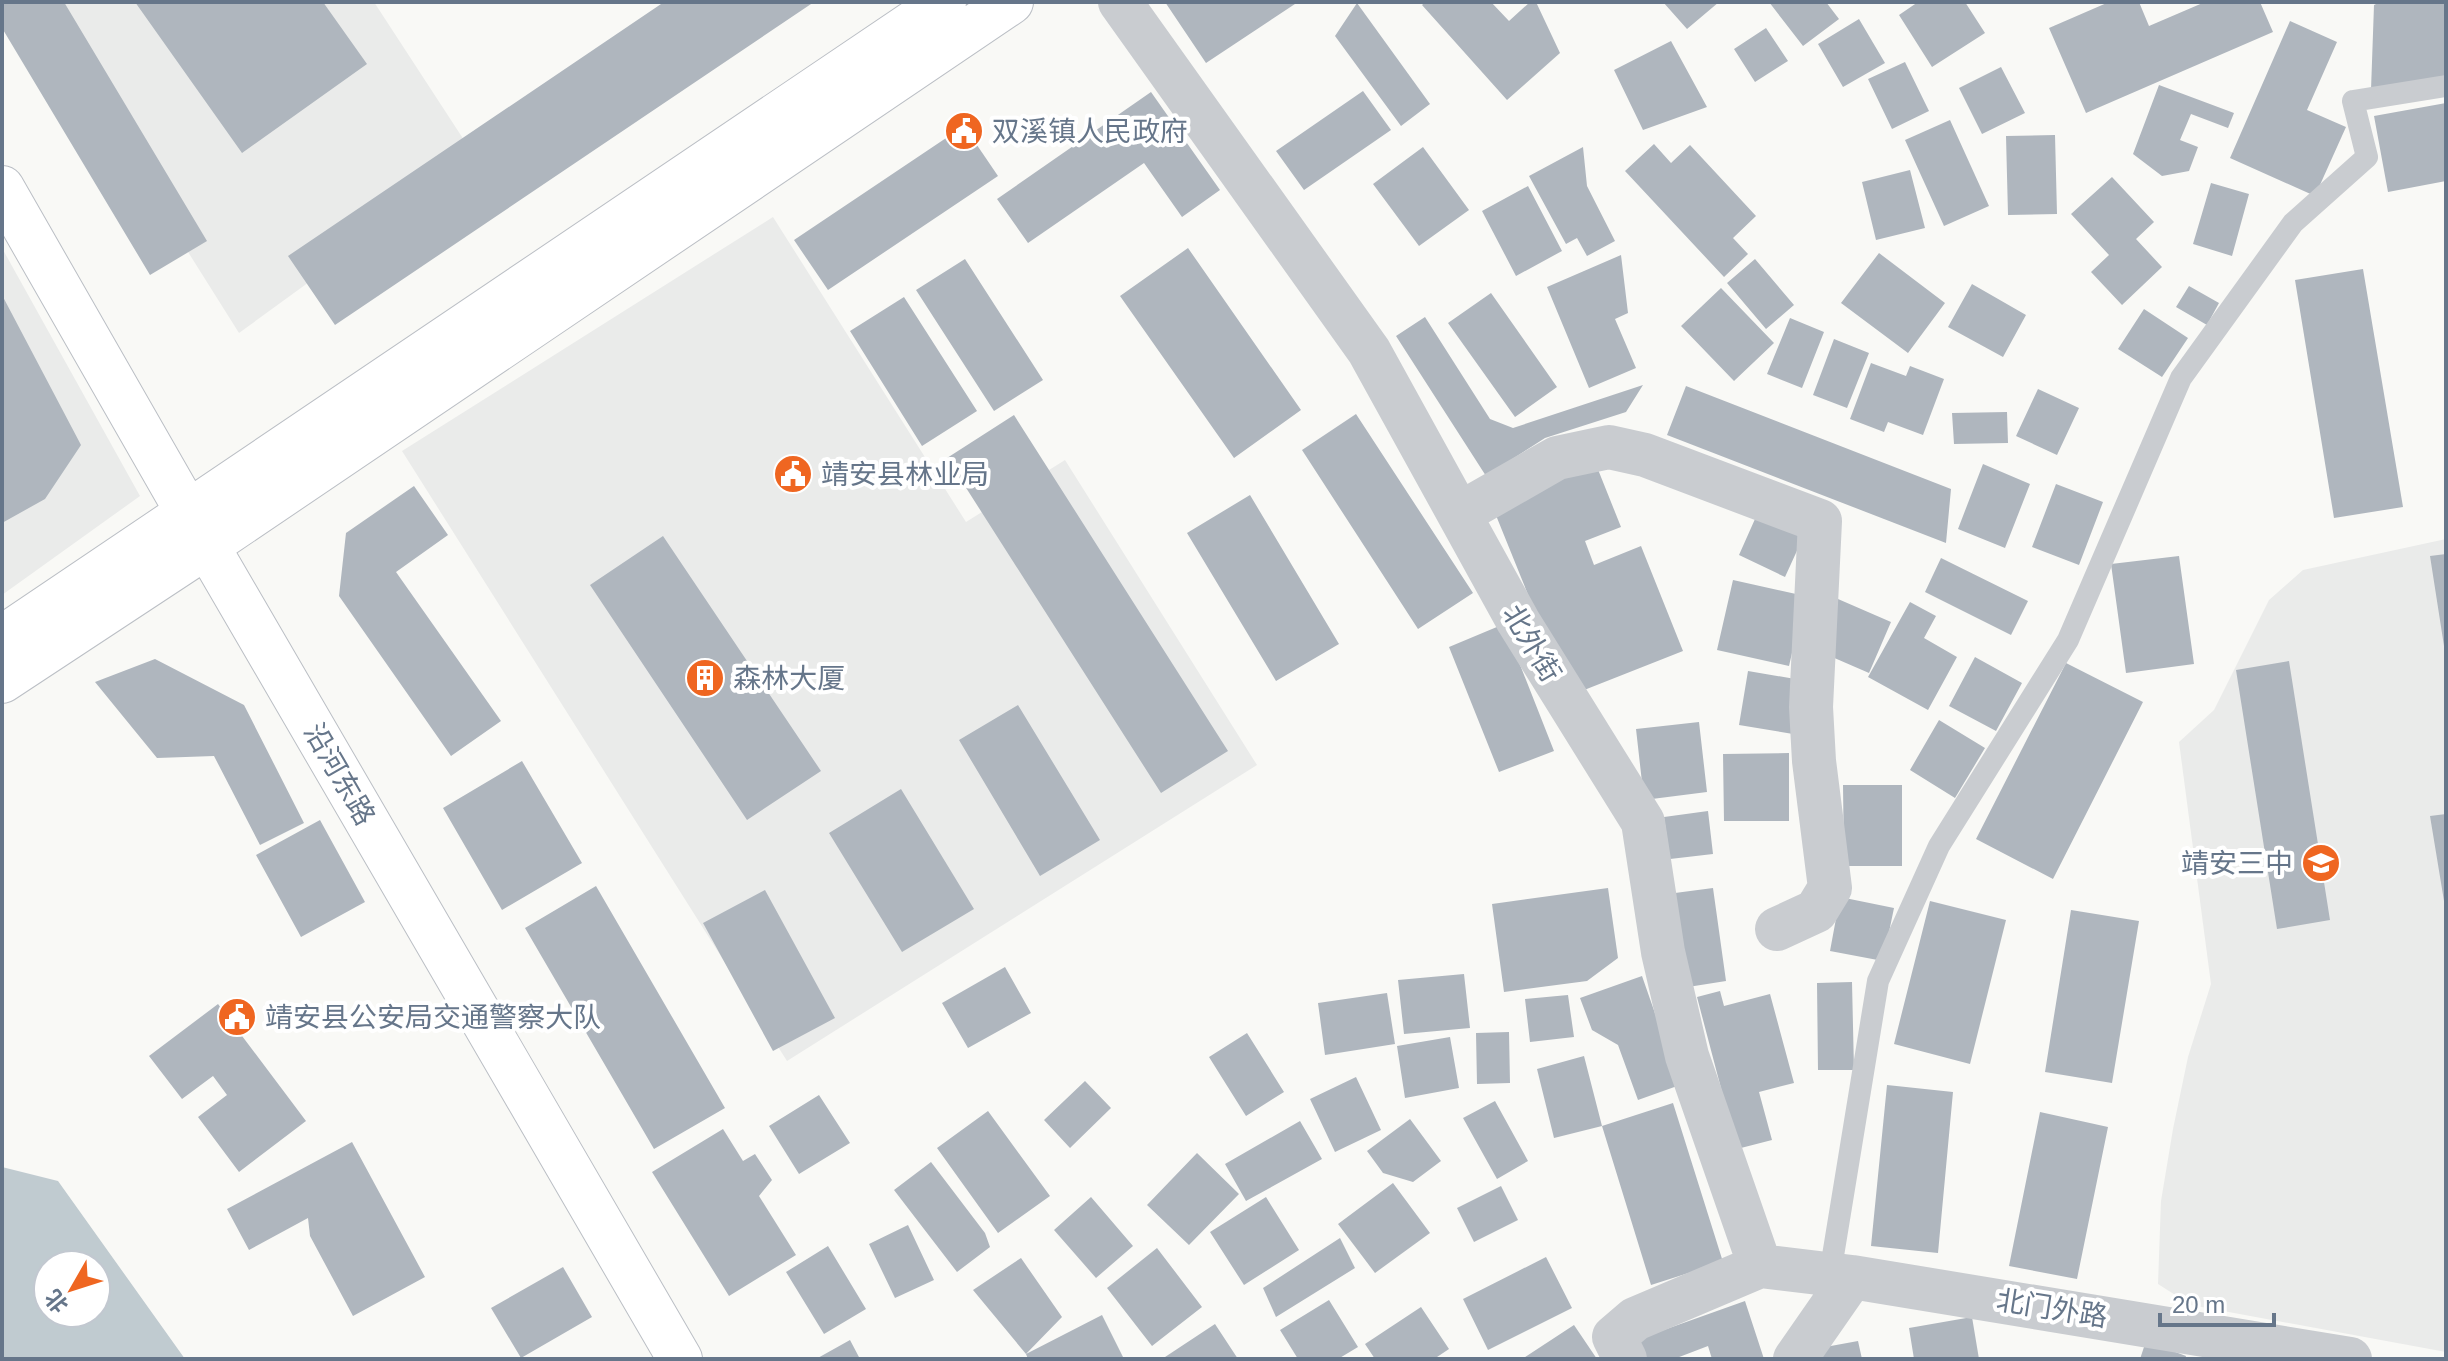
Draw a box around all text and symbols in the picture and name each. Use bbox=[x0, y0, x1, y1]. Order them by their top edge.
public building icon: 双溪镇人民政府 bbox=[943, 110, 985, 152]
place label: 双溪镇人民政府 bbox=[992, 116, 1188, 147]
public building icon: 靖安县林业局 bbox=[772, 453, 814, 495]
place label: 靖安县林业局 bbox=[821, 459, 989, 490]
street label: 北外街 bbox=[1497, 599, 1566, 687]
building icon: 森林大厦 bbox=[684, 657, 726, 699]
place label: 森林大厦 bbox=[733, 663, 845, 694]
street label: 沿河东路 bbox=[298, 718, 381, 831]
school or university icon: 靖安三中 bbox=[2300, 842, 2342, 884]
place label: 靖安三中 bbox=[2181, 848, 2293, 879]
public building icon: 靖安县公安局交通警察大队 bbox=[216, 996, 258, 1038]
place label: 靖安县公安局交通警察大队 bbox=[265, 1002, 601, 1033]
north arrow bbox=[32, 1249, 112, 1329]
scale bar bbox=[2160, 1277, 2274, 1327]
street label: 北门外路 bbox=[1994, 1284, 2110, 1333]
text: 北 bbox=[40, 1285, 73, 1318]
text: 20 m bbox=[2172, 1291, 2225, 1318]

